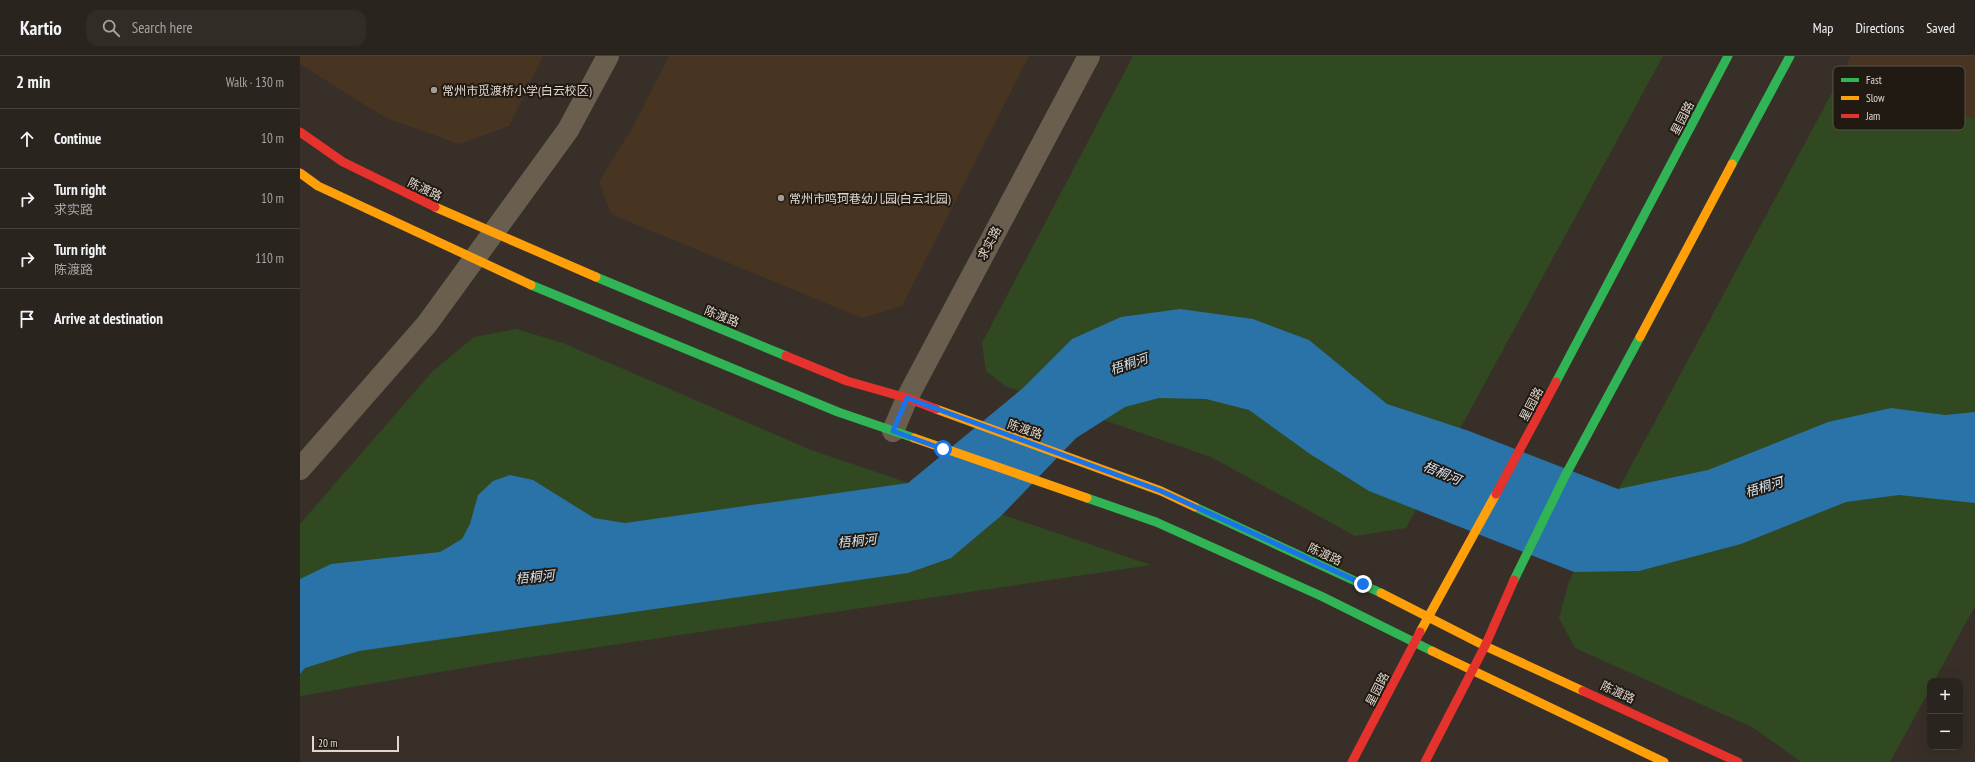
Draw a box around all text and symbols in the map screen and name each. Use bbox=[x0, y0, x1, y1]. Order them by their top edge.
search box bbox=[86, 10, 366, 46]
text: Kartio bbox=[20, 16, 62, 40]
icon: search bbox=[100, 17, 122, 39]
text: Search here bbox=[132, 18, 193, 37]
text: Map bbox=[1813, 19, 1833, 37]
text: Directions bbox=[1855, 19, 1904, 37]
text: Saved bbox=[1926, 19, 1955, 37]
legend bbox=[1833, 66, 1965, 130]
text: 2 min bbox=[16, 71, 50, 93]
text: Fast bbox=[1866, 73, 1882, 87]
text: Walk · 130 m bbox=[226, 74, 284, 91]
place label: 常州市觅渡桥小学(白云校区) bbox=[442, 83, 592, 98]
marker: 常州市觅渡桥小学(白云校区) bbox=[429, 85, 439, 95]
text: Slow bbox=[1866, 91, 1885, 105]
street label: 星园路 bbox=[1667, 99, 1697, 137]
text: Jam bbox=[1865, 109, 1880, 123]
icon: ahead bbox=[16, 128, 38, 150]
text: Continue bbox=[54, 129, 101, 148]
text: 10 m bbox=[261, 130, 284, 147]
street label: 陈渡路 bbox=[406, 174, 444, 204]
text: Turn right bbox=[54, 180, 106, 199]
icon: right bbox=[16, 188, 38, 210]
text: 10 m bbox=[261, 190, 284, 207]
place label: 常州市鸣珂巷幼儿园(白云北园) bbox=[789, 191, 951, 206]
marker: 常州市鸣珂巷幼儿园(白云北园) bbox=[776, 193, 786, 203]
text: 求实路 bbox=[54, 201, 93, 218]
street label: 求实路 bbox=[974, 224, 1004, 262]
text: Turn right bbox=[54, 240, 106, 259]
icon: right bbox=[16, 248, 38, 270]
text: 110 m bbox=[255, 250, 284, 267]
text: 陈渡路 bbox=[54, 261, 93, 278]
street label: 陈渡路 bbox=[702, 302, 742, 330]
icon: arrive bbox=[16, 308, 38, 330]
text: Arrive at destination bbox=[54, 309, 163, 328]
water label: 梧桐河 bbox=[1108, 349, 1153, 378]
street label: 星园路 bbox=[1516, 385, 1546, 423]
street label: 陈渡路 bbox=[1006, 416, 1044, 442]
route start bbox=[934, 440, 952, 458]
water label: 梧桐河 bbox=[1421, 458, 1466, 490]
water label: 梧桐河 bbox=[1743, 472, 1788, 501]
water label: 梧桐河 bbox=[837, 530, 880, 551]
street label: 陈渡路 bbox=[1306, 540, 1344, 568]
water label: 梧桐河 bbox=[515, 566, 558, 587]
route end bbox=[1354, 575, 1372, 593]
street label: 星园路 bbox=[1362, 670, 1392, 708]
street label: 陈渡路 bbox=[1599, 678, 1637, 706]
map controls bbox=[1927, 678, 1963, 750]
button: + bbox=[1927, 678, 1963, 714]
button: − bbox=[1927, 714, 1963, 750]
scale bar bbox=[312, 734, 399, 753]
text: 20 m bbox=[318, 736, 337, 750]

